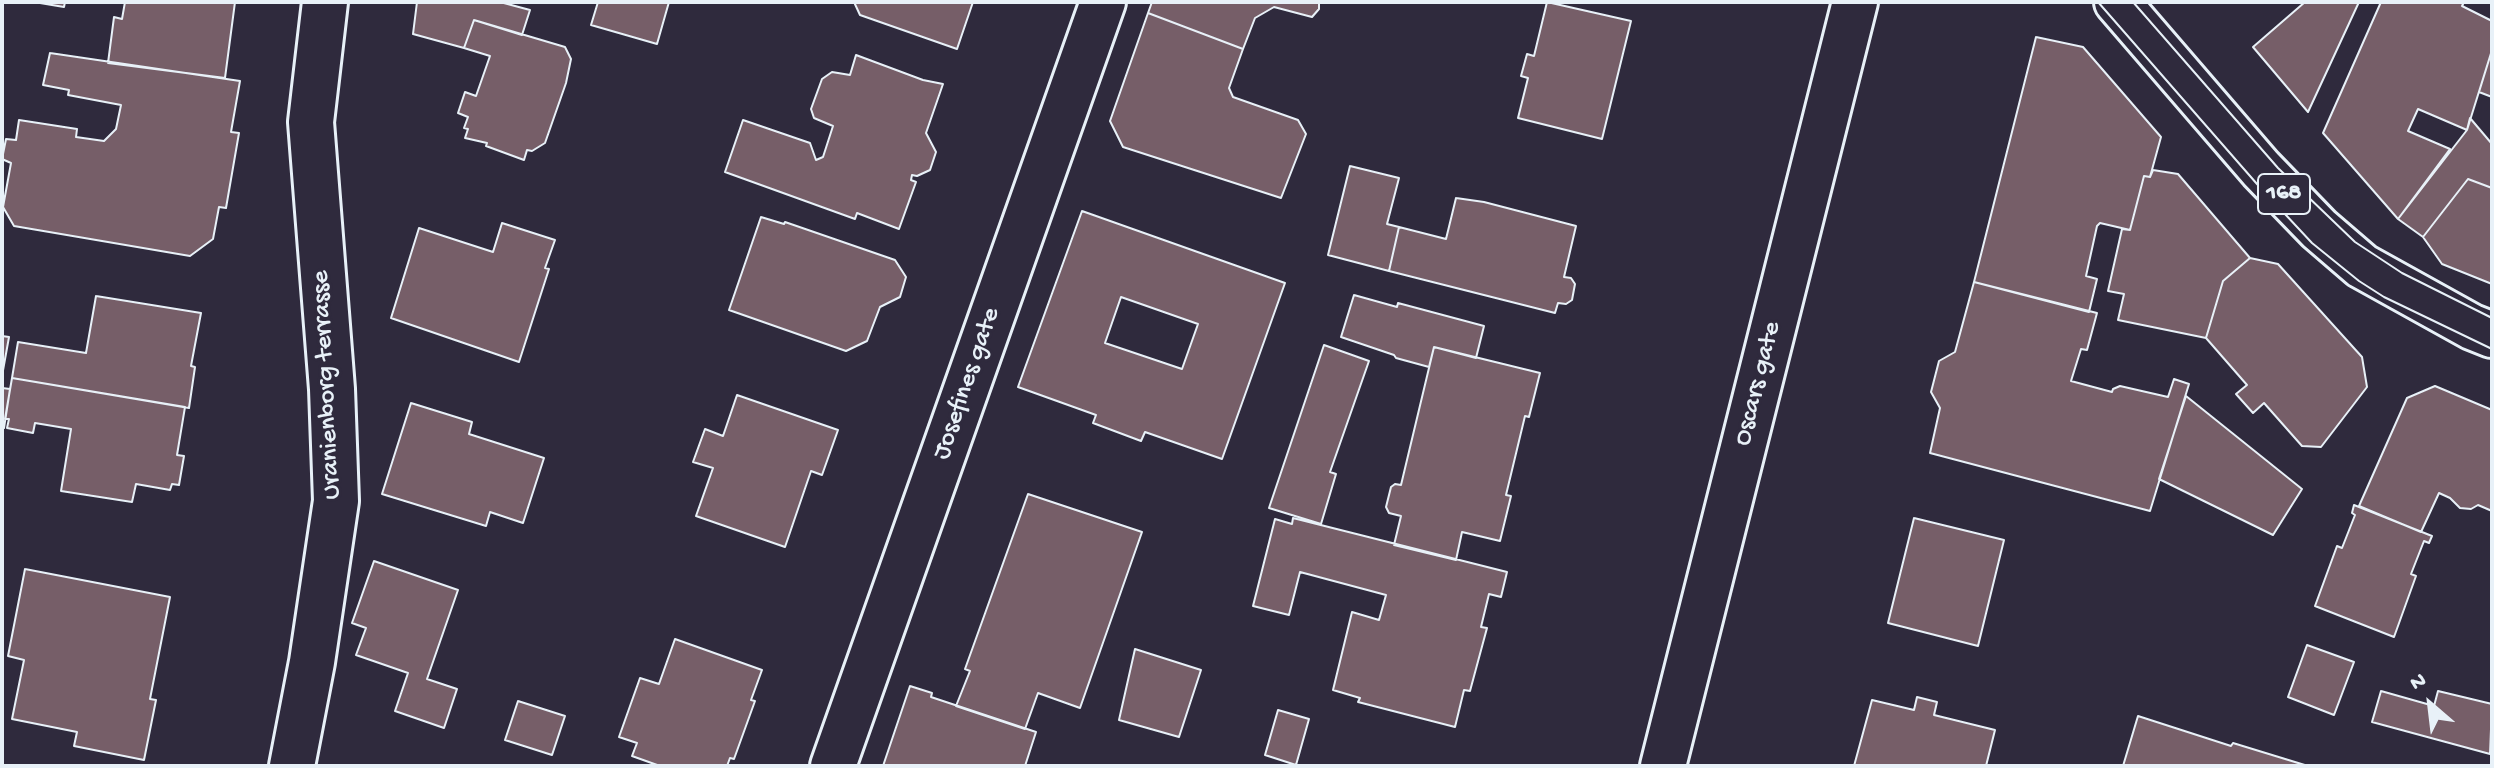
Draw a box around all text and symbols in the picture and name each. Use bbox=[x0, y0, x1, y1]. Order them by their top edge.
road number: 168 bbox=[2258, 174, 2310, 214]
street label: Uranienborg terrasse bbox=[306, 270, 350, 500]
street label: Josefines gate bbox=[927, 304, 1009, 464]
street label: Oscars gate bbox=[1729, 319, 1789, 449]
north arrow bbox=[2390, 664, 2470, 744]
text: N bbox=[2406, 668, 2431, 698]

